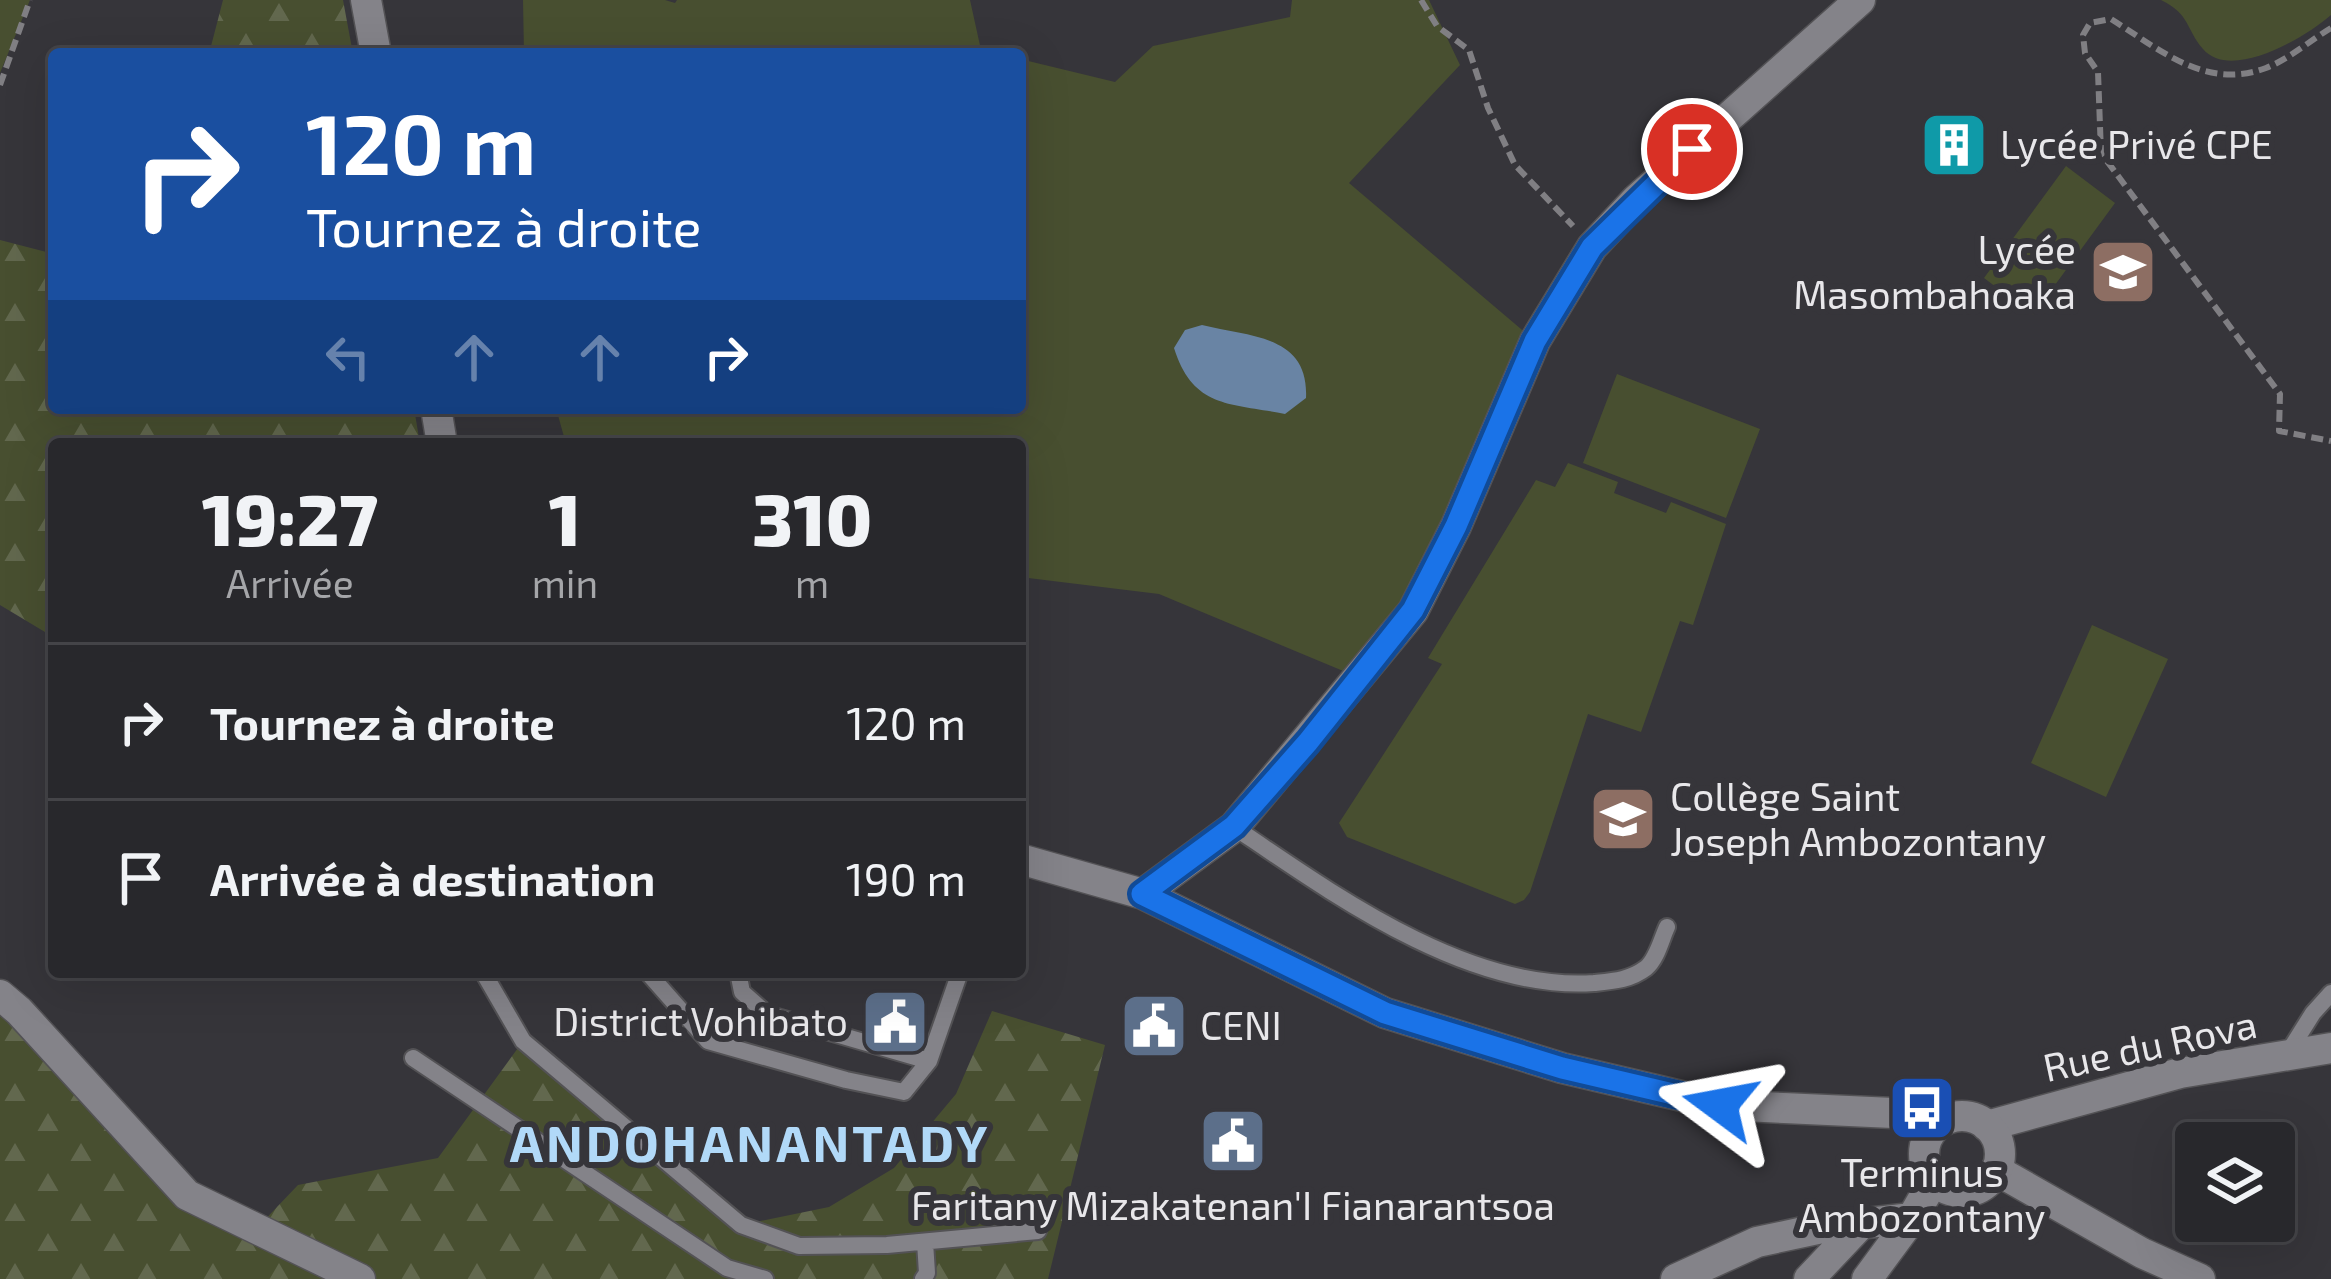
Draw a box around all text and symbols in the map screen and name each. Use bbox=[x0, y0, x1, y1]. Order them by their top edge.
text: 120 m bbox=[306, 91, 536, 192]
icon: right bbox=[108, 96, 264, 252]
pin bbox=[1641, 98, 1743, 200]
building icon: Lycée Privé CPE bbox=[1919, 110, 1989, 180]
icon: arrive bbox=[1659, 116, 1725, 182]
place label: Lycée Privé CPE bbox=[2000, 120, 2273, 167]
text: Tournez à droite bbox=[306, 193, 702, 258]
place label: Lycée Masombahoaka bbox=[1793, 225, 2076, 317]
school or university icon: Lycée Masombahoaka bbox=[2088, 237, 2158, 307]
icon: left bbox=[315, 324, 381, 390]
icon: ahead bbox=[441, 324, 507, 390]
icon: ahead bbox=[567, 324, 633, 390]
icon: right bbox=[693, 324, 759, 390]
text: 19:27 bbox=[202, 474, 378, 560]
text: 1 bbox=[549, 474, 581, 560]
text: 310 bbox=[752, 474, 872, 560]
text: Arrivée bbox=[226, 559, 354, 606]
text: min bbox=[532, 559, 598, 606]
text: m bbox=[795, 559, 829, 606]
icon: right bbox=[108, 689, 174, 755]
text: Tournez à droite bbox=[210, 695, 555, 749]
text: 120 m bbox=[846, 695, 966, 749]
place label: Collège Saint Joseph Ambozontany bbox=[1670, 772, 2046, 864]
school or university icon: Collège Saint Joseph Ambozontany bbox=[1588, 784, 1658, 854]
icon: arrive bbox=[108, 845, 174, 911]
text: Arrivée à destination bbox=[210, 851, 655, 905]
text: 190 m bbox=[846, 851, 966, 905]
public building icon: District Vohibato bbox=[860, 987, 930, 1057]
public building icon: CENI bbox=[1119, 991, 1189, 1061]
place label: District Vohibato bbox=[553, 997, 848, 1044]
street label: Rue du Rova bbox=[2039, 999, 2261, 1090]
place label: CENI bbox=[1200, 1001, 1282, 1048]
position arrow bbox=[1657, 1042, 1783, 1168]
bus stop icon: Terminus Ambozontany bbox=[1887, 1073, 1957, 1143]
public building icon: Faritany Mizakatenan'I Fianarantsoa bbox=[1198, 1106, 1268, 1176]
district label: ANDOHANANTADY bbox=[510, 1111, 990, 1172]
map controls bbox=[2175, 1122, 2295, 1242]
button: layers bbox=[2175, 1122, 2295, 1242]
place label: Terminus Ambozontany bbox=[1799, 1148, 2046, 1240]
place label: Faritany Mizakatenan'I Fianarantsoa bbox=[911, 1181, 1555, 1228]

